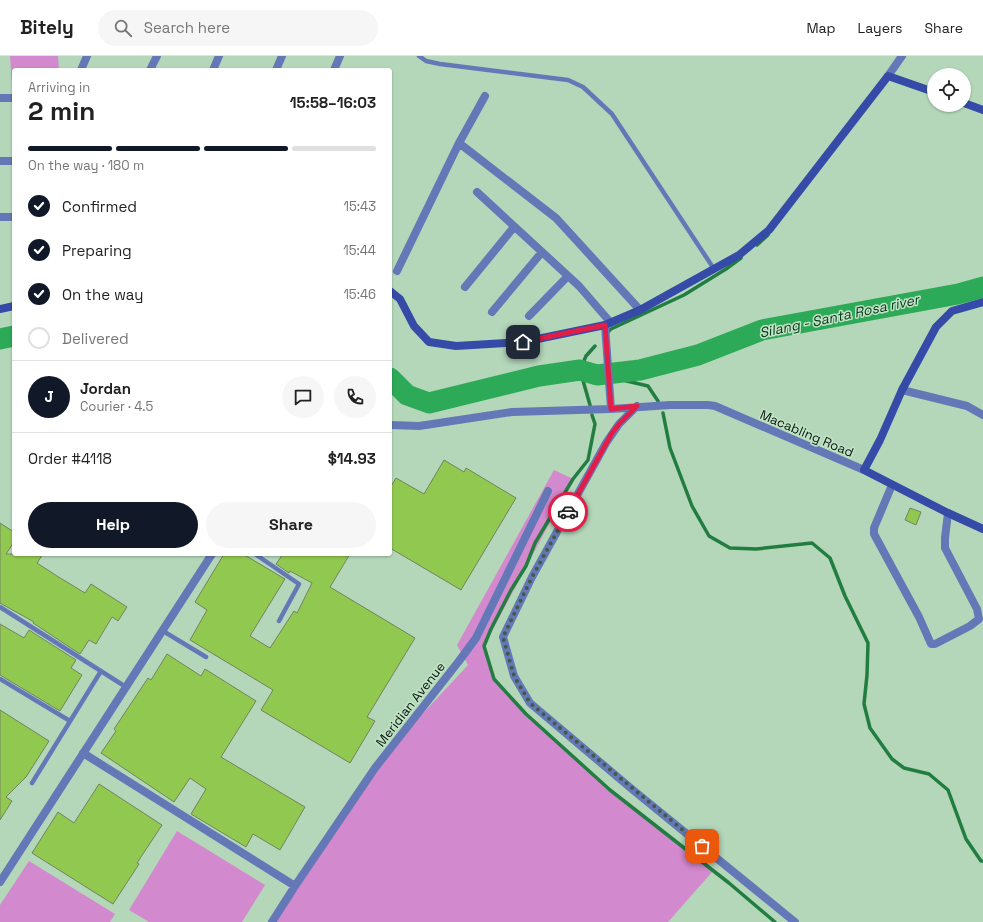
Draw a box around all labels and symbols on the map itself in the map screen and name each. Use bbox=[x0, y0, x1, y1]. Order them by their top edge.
water label: Silang - Santa Rosa river bbox=[757, 290, 922, 342]
pin bbox=[506, 325, 540, 359]
street label: Macabling Road bbox=[757, 406, 856, 461]
courier bbox=[548, 492, 588, 532]
street label: Meridian Avenue bbox=[372, 658, 449, 750]
pin bbox=[685, 829, 719, 863]

